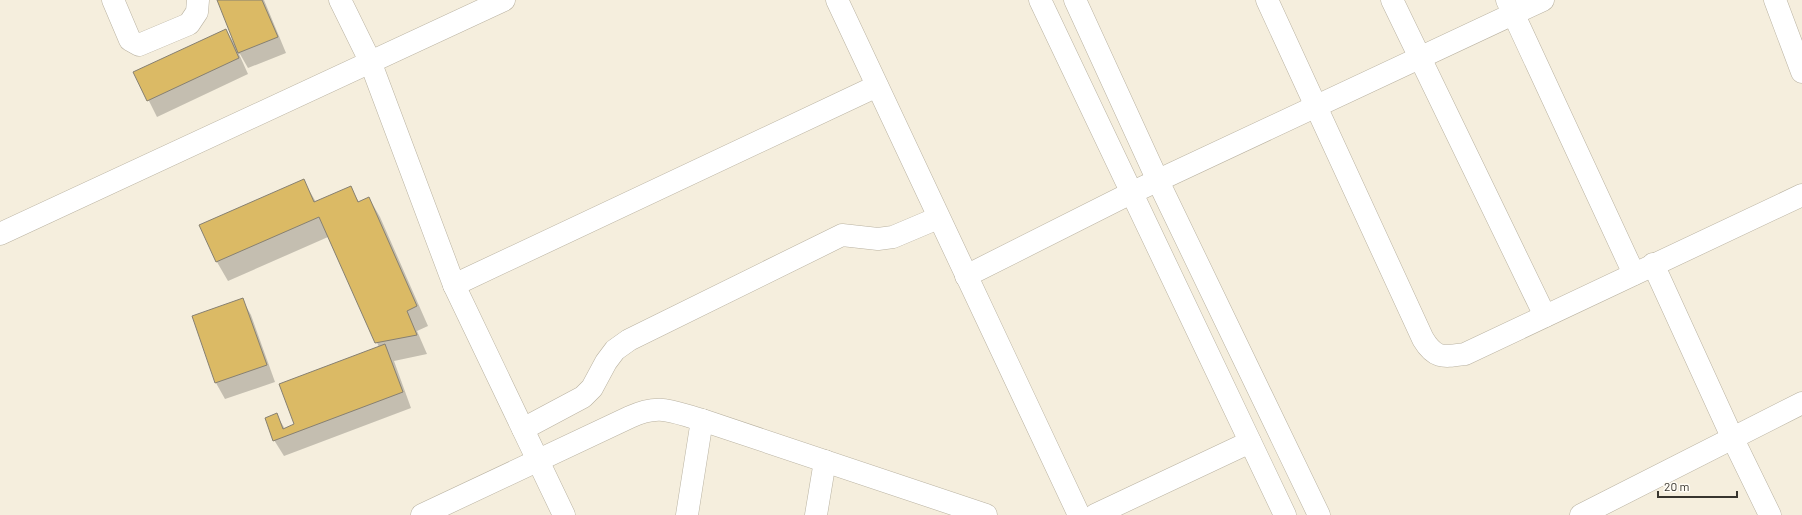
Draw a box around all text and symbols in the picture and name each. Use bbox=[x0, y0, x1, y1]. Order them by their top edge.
scale bar bbox=[1658, 473, 1737, 499]
text: 20 m bbox=[1664, 479, 1690, 493]

